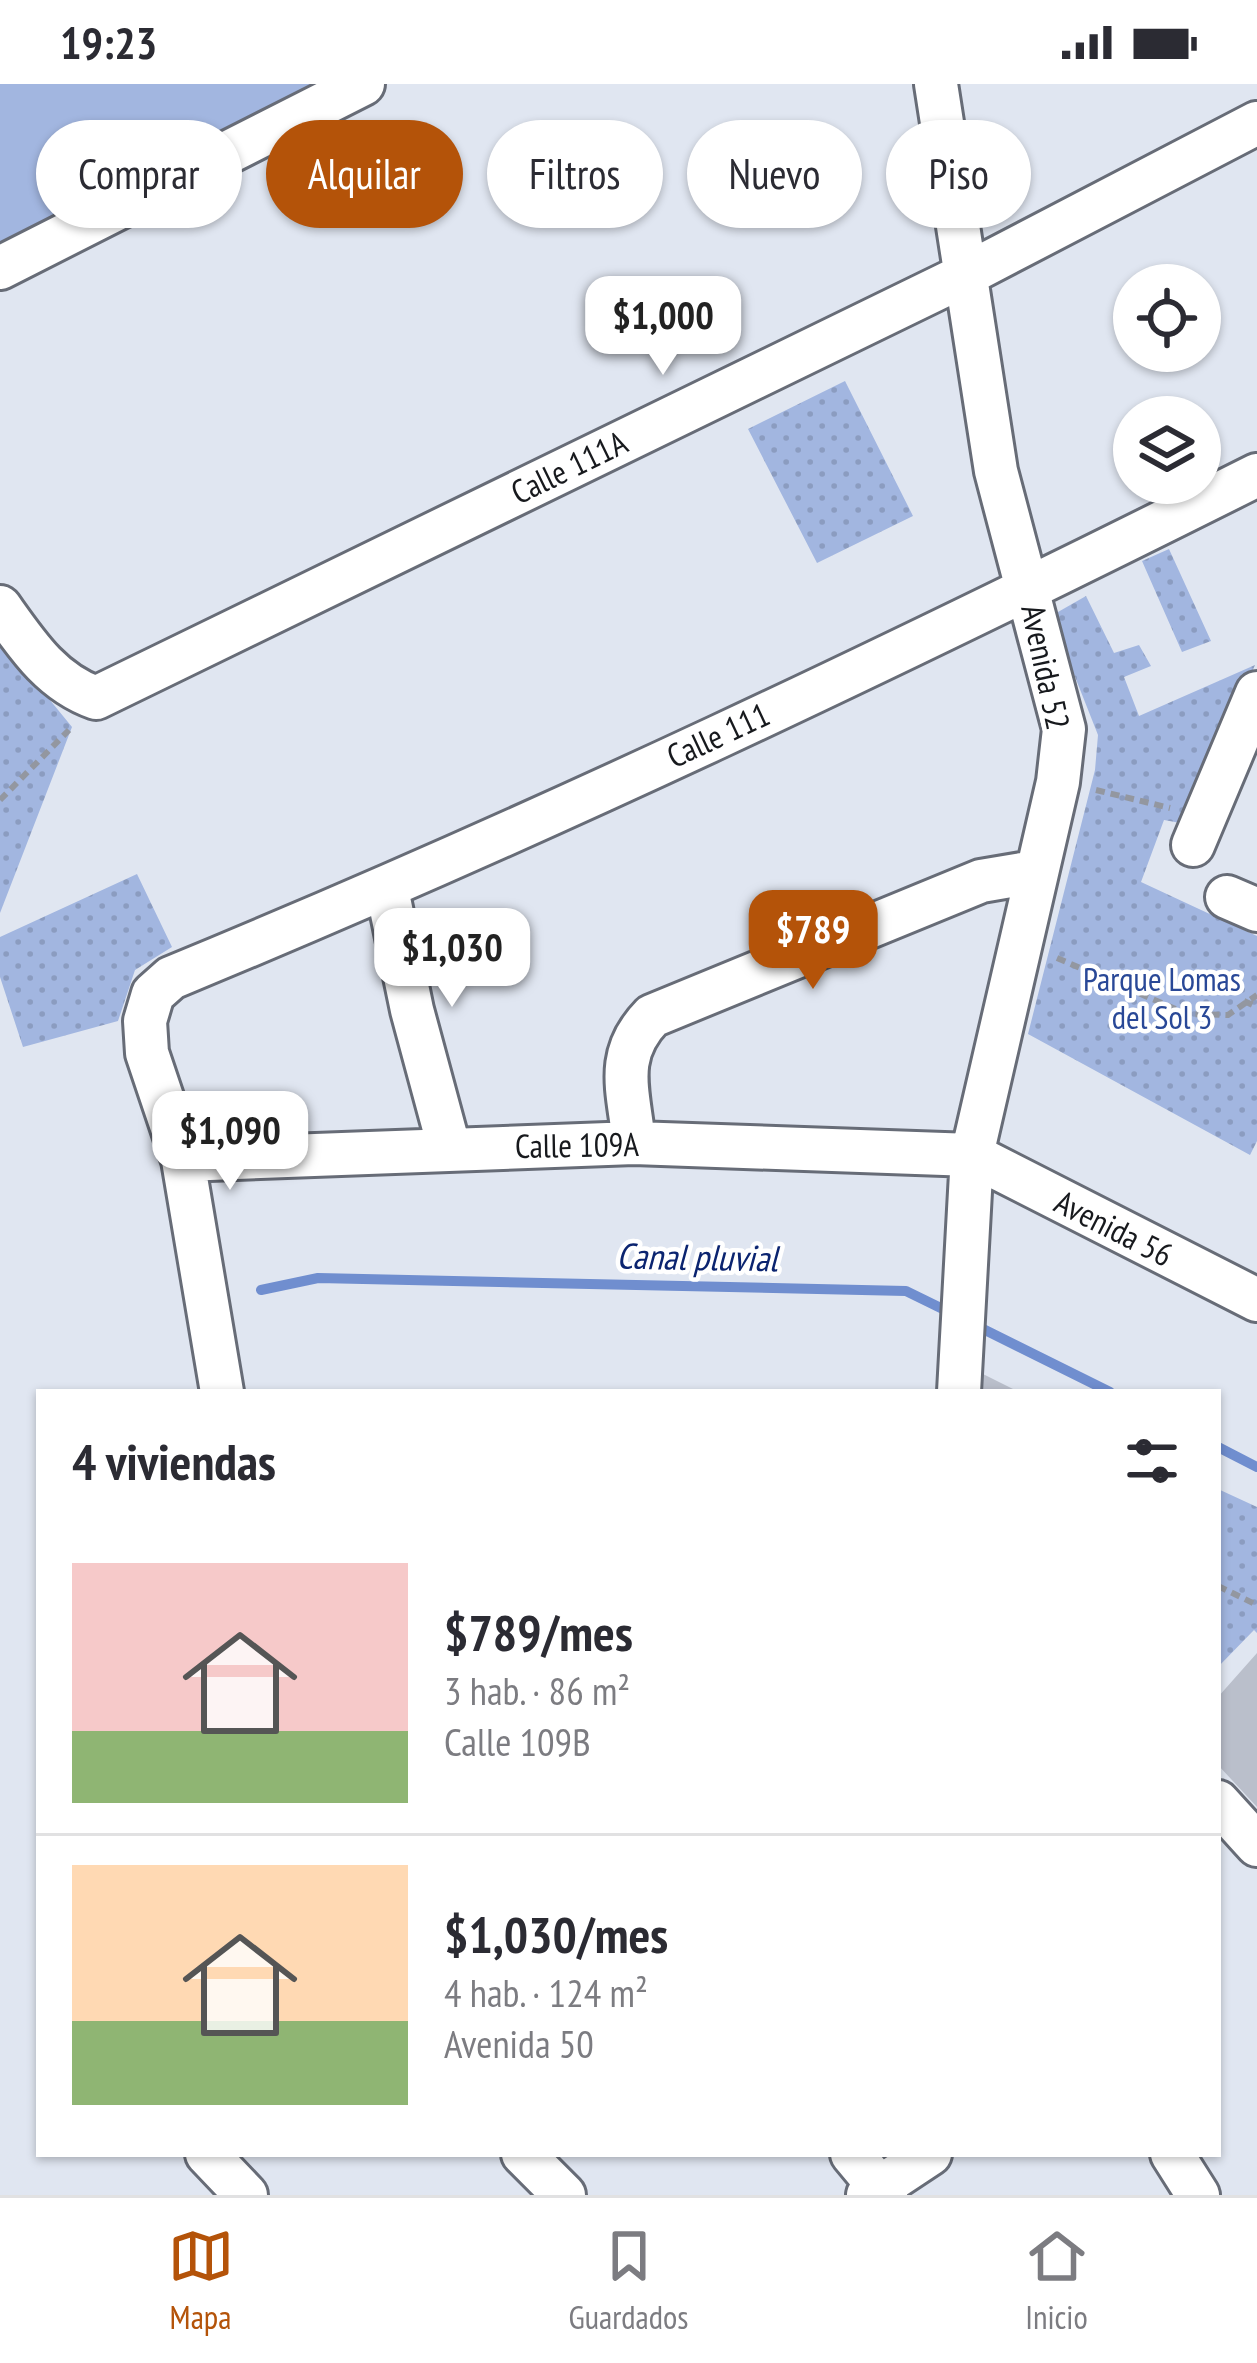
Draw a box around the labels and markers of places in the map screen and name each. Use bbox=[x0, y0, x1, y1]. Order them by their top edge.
pin: $1,000 bbox=[565, 276, 761, 378]
pin: $789 bbox=[742, 890, 884, 992]
pin: $1,030 bbox=[354, 908, 550, 1010]
pin: $1,090 bbox=[132, 1091, 328, 1193]

